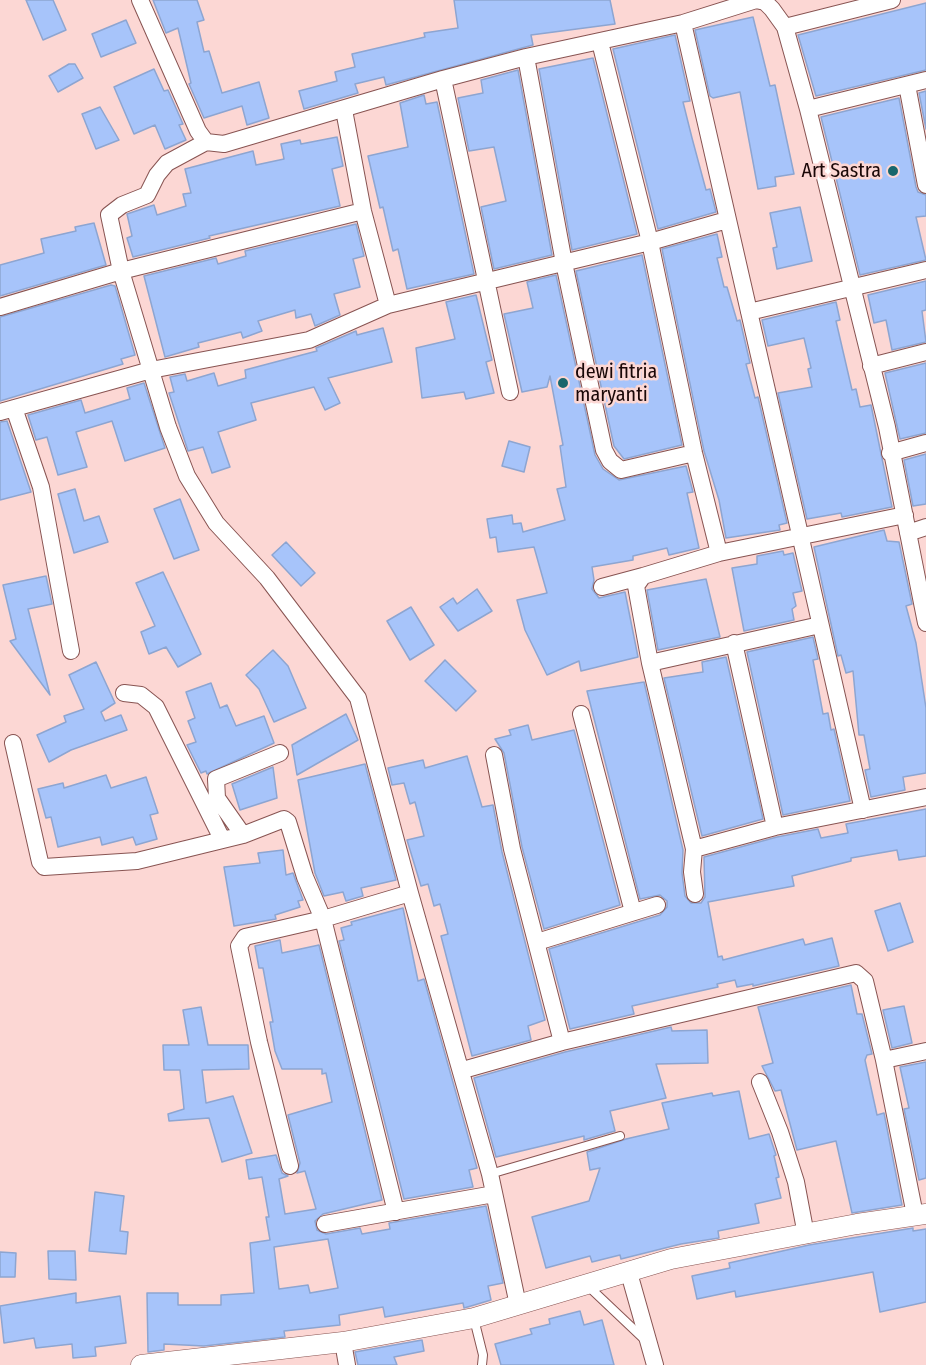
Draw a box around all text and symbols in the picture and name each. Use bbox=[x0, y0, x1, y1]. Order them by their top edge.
place label: Art Sastra bbox=[801, 159, 881, 183]
marker: Art Sastra bbox=[886, 164, 900, 178]
place label: dewi fitria maryanti bbox=[575, 360, 657, 407]
marker: dewi fitria maryanti bbox=[556, 376, 570, 390]

